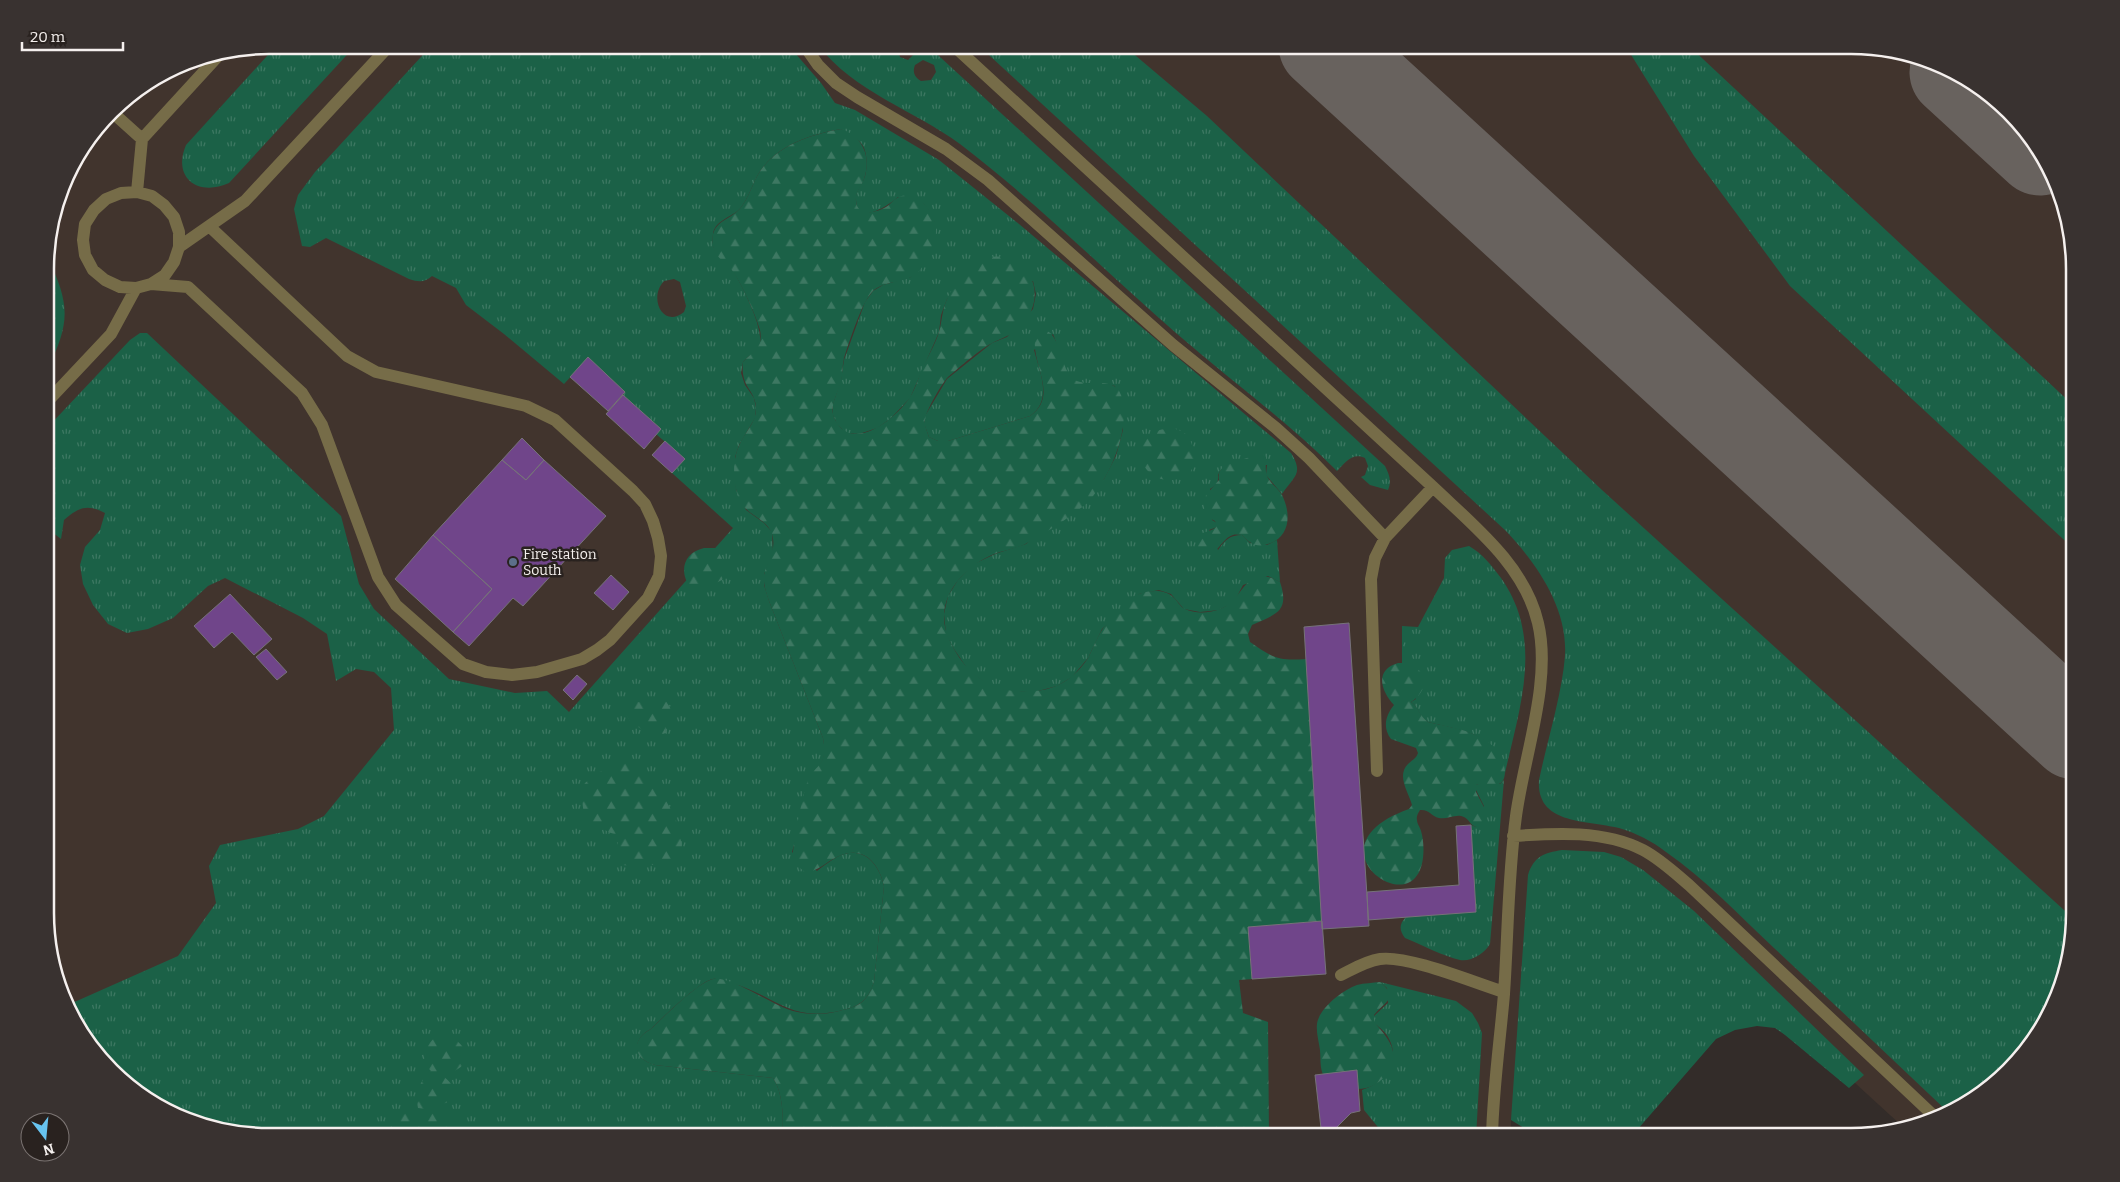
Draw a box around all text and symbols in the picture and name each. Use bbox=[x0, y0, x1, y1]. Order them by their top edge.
scale bar bbox=[22, 20, 124, 52]
text: 20 m bbox=[30, 28, 66, 46]
place label: Fire station South bbox=[523, 546, 597, 579]
marker: Fire station South bbox=[507, 556, 519, 568]
north arrow bbox=[20, 1112, 70, 1162]
text: N bbox=[41, 1139, 56, 1159]

